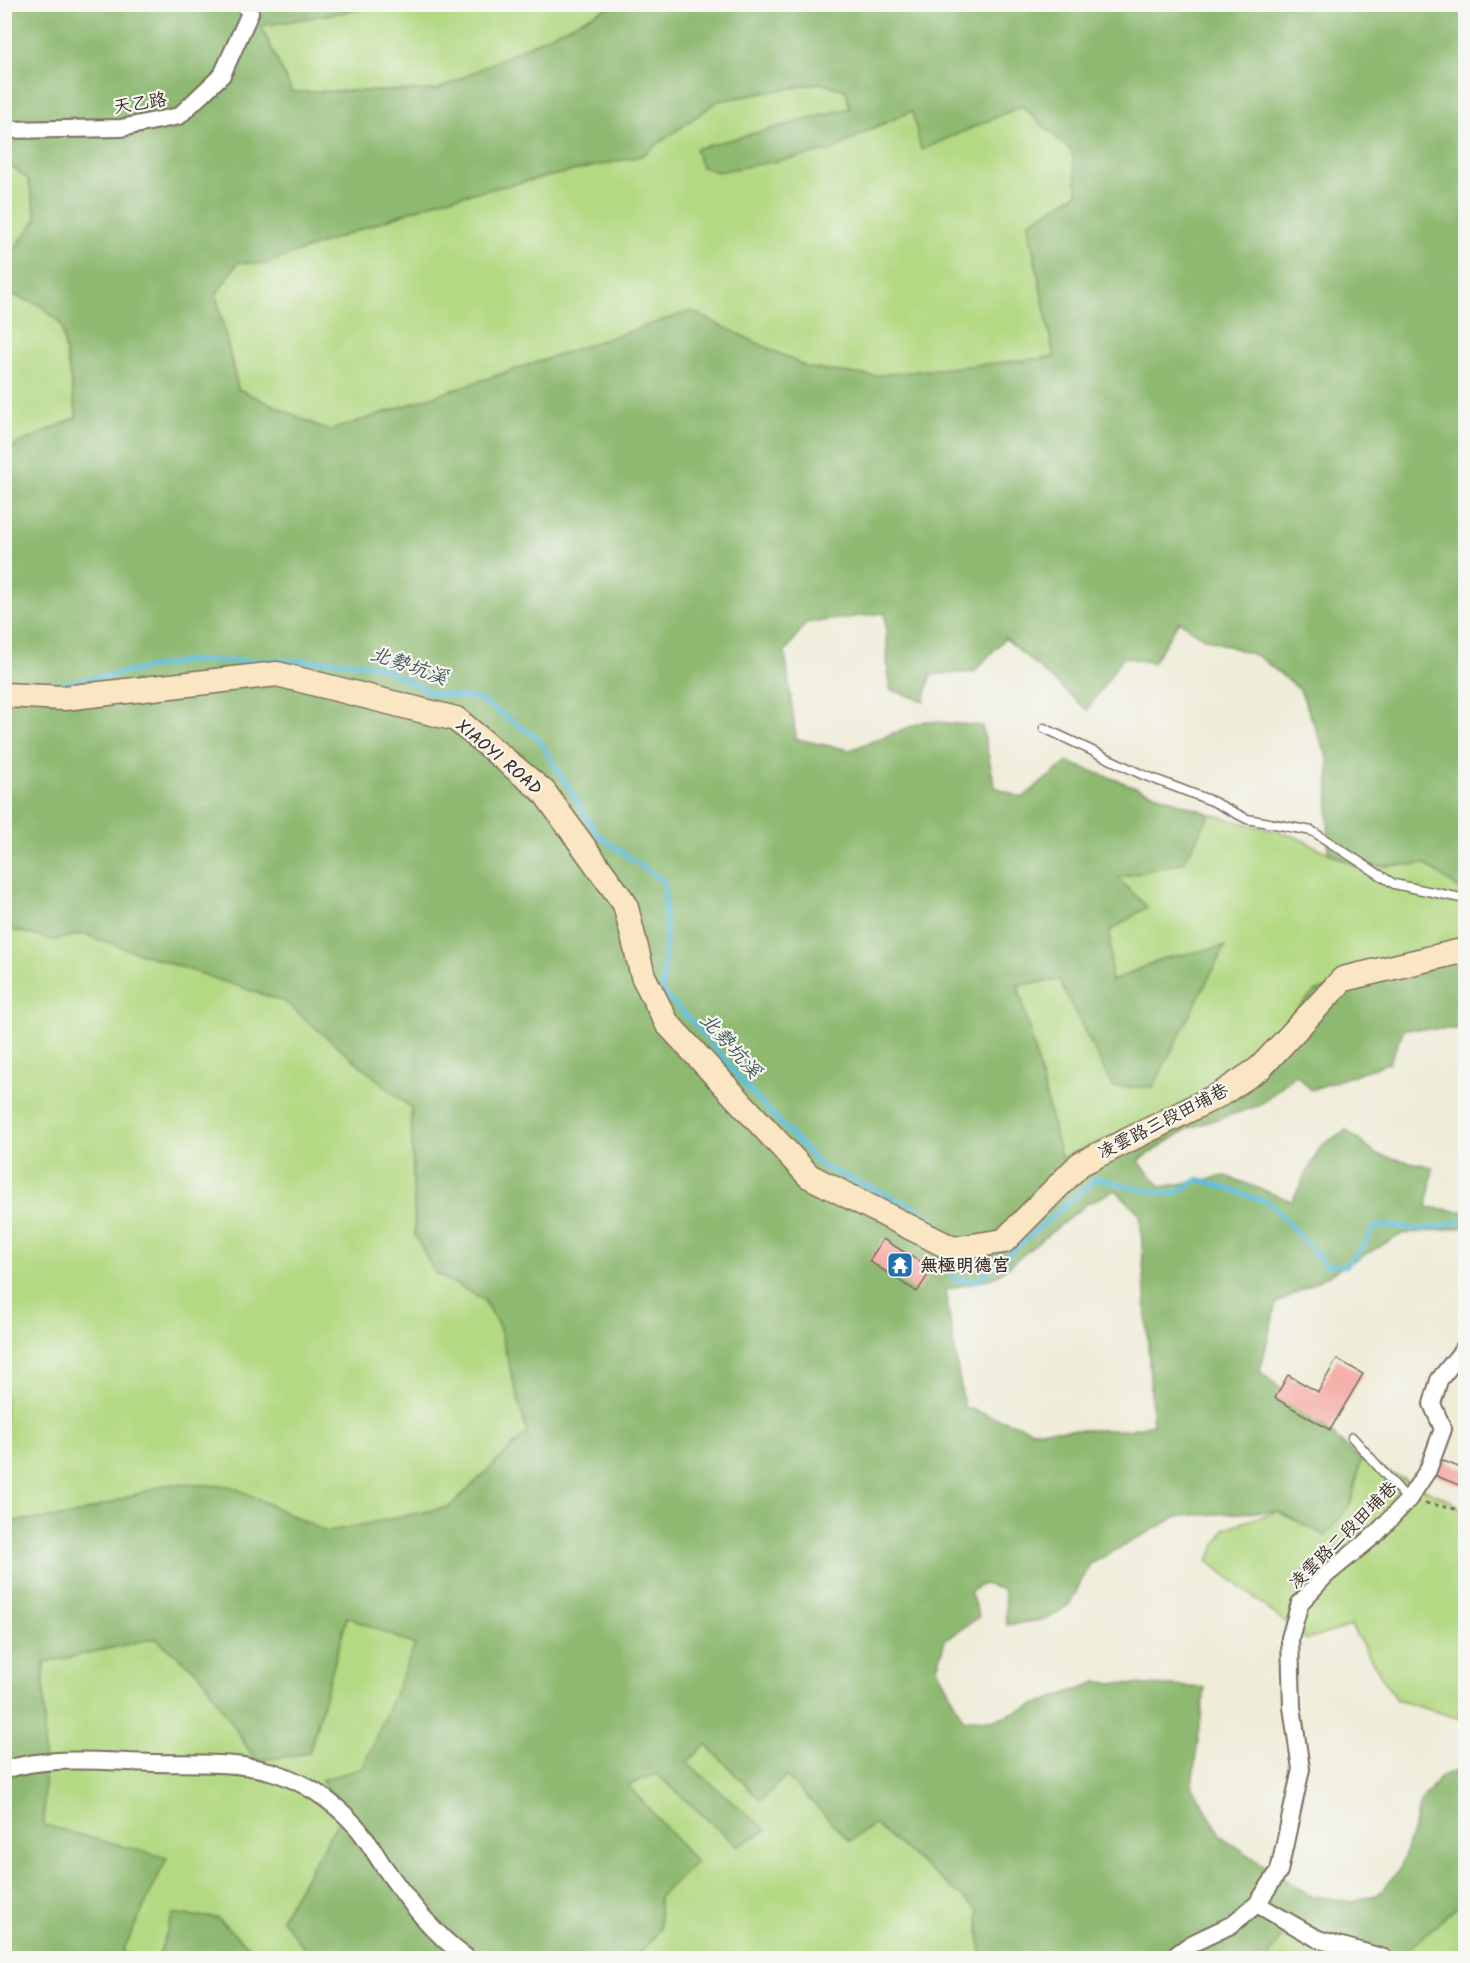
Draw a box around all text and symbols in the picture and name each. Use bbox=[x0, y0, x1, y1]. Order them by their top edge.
street label: 天乙路 bbox=[111, 86, 169, 123]
water label: 北勢坑溪 bbox=[365, 639, 452, 695]
street label: XIAOYI ROAD bbox=[448, 713, 548, 804]
water label: 北勢坑溪 bbox=[691, 1006, 769, 1088]
street label: 凌雲路三段田埔巷 bbox=[1093, 1077, 1234, 1168]
temple icon: 無極明德宮 bbox=[885, 1250, 915, 1280]
place label: 無極明德宮 bbox=[920, 1252, 1010, 1281]
street label: 凌雲路二段田埔巷 bbox=[1283, 1475, 1405, 1597]

